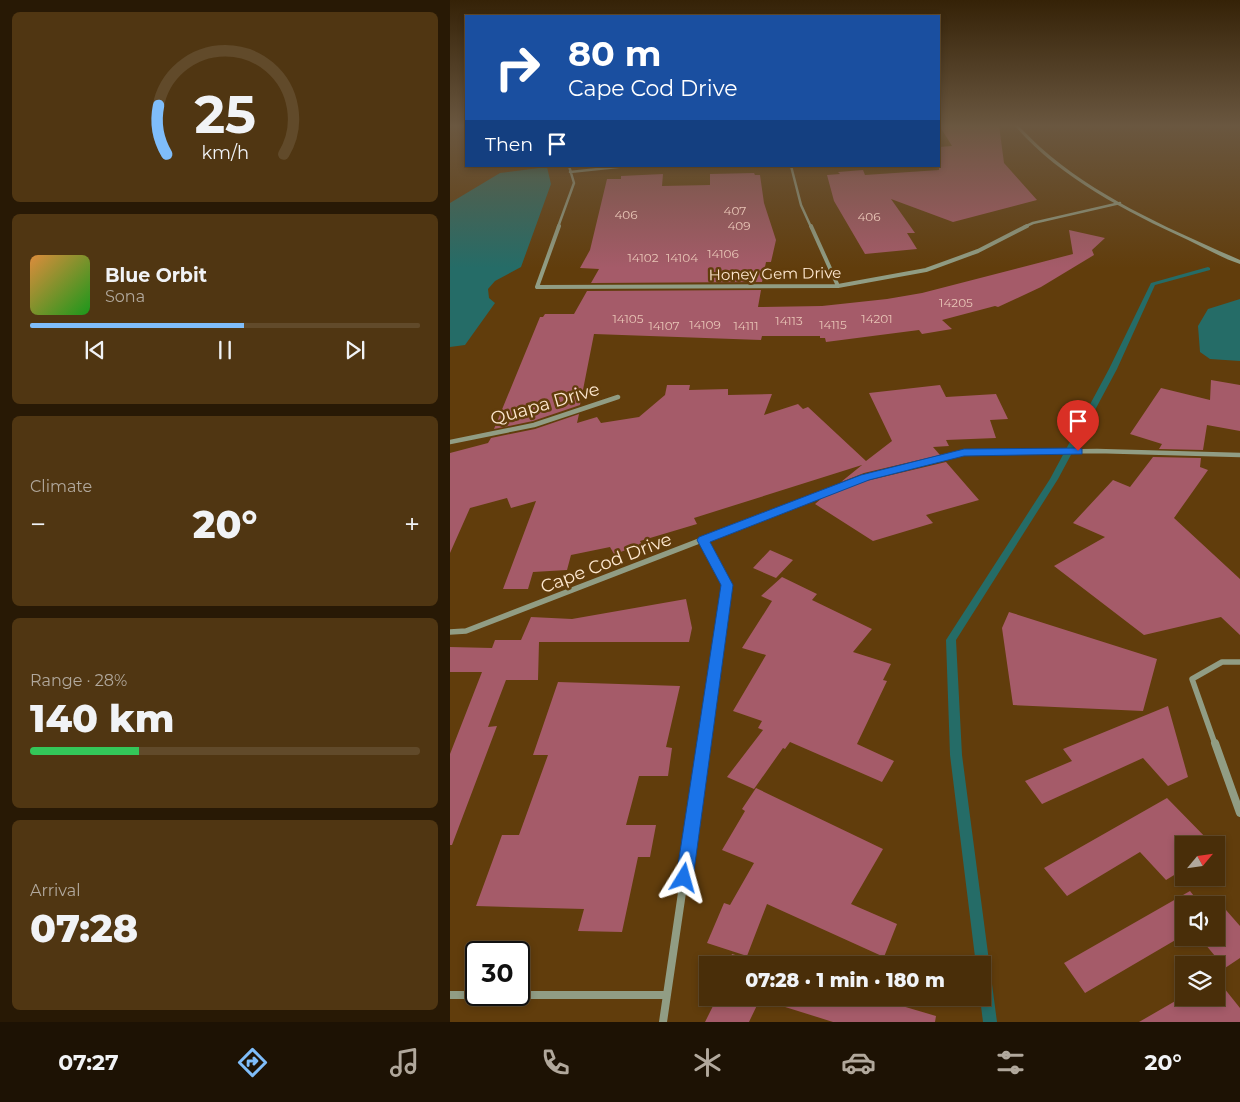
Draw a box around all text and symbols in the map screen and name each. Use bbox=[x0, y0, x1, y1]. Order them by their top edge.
text: 80 m bbox=[568, 32, 662, 75]
icon: right bbox=[485, 35, 550, 100]
text: Cape Cod Drive bbox=[568, 75, 738, 102]
text: 25 bbox=[194, 83, 256, 146]
icon: arrive bbox=[543, 130, 571, 158]
text: Then bbox=[485, 133, 533, 156]
text: km/h bbox=[201, 142, 249, 163]
house number: 407 bbox=[724, 203, 746, 218]
house number: 406 bbox=[614, 207, 638, 222]
house number: 406 bbox=[857, 209, 881, 224]
house number: 409 bbox=[727, 218, 751, 233]
house number: 14106 bbox=[707, 246, 739, 261]
house number: 14102 bbox=[627, 250, 659, 265]
house number: 14104 bbox=[666, 250, 698, 265]
street label: Honey Gem Drive bbox=[709, 263, 841, 284]
text: Blue Orbit bbox=[105, 264, 207, 287]
text: Sona bbox=[105, 287, 145, 306]
house number: 14205 bbox=[939, 295, 973, 310]
house number: 14105 bbox=[612, 311, 644, 326]
house number: 14201 bbox=[861, 311, 893, 326]
house number: 14113 bbox=[775, 313, 803, 328]
house number: 14109 bbox=[689, 317, 721, 332]
house number: 14115 bbox=[819, 317, 847, 332]
house number: 14107 bbox=[648, 318, 680, 333]
house number: 14111 bbox=[734, 318, 758, 333]
icon: previous bbox=[81, 336, 109, 364]
icon: pause bbox=[211, 336, 239, 364]
icon: next bbox=[341, 336, 369, 364]
street label: Quapa Drive bbox=[488, 378, 602, 430]
pin bbox=[1057, 400, 1099, 451]
icon: arrive bbox=[1064, 407, 1092, 435]
text: Climate bbox=[30, 477, 92, 496]
text: 20° bbox=[193, 501, 257, 548]
text: − bbox=[30, 507, 46, 541]
text: + bbox=[404, 507, 420, 541]
street label: Cape Cod Drive bbox=[537, 528, 675, 598]
text: Range · 28% bbox=[30, 671, 127, 690]
text: 140 km bbox=[30, 695, 174, 742]
north arrow bbox=[1175, 836, 1225, 886]
map controls bbox=[1175, 836, 1225, 1006]
position arrow bbox=[657, 851, 709, 903]
text: Arrival bbox=[30, 881, 80, 900]
button: sound bbox=[1175, 896, 1225, 946]
text: 07:28 bbox=[30, 905, 138, 952]
speed limit sign: 30 bbox=[465, 941, 530, 1006]
button: layers bbox=[1175, 956, 1225, 1006]
text: 07:28 · 1 min · 180 m bbox=[745, 969, 945, 992]
icon: directions bbox=[235, 1045, 270, 1080]
icon: music bbox=[387, 1045, 422, 1080]
icon: phone bbox=[538, 1045, 573, 1080]
icon: climate bbox=[690, 1045, 725, 1080]
icon: car bbox=[841, 1045, 876, 1080]
icon: filters bbox=[993, 1045, 1028, 1080]
text: 07:27 bbox=[58, 1049, 119, 1076]
text: 20° bbox=[1145, 1049, 1182, 1076]

